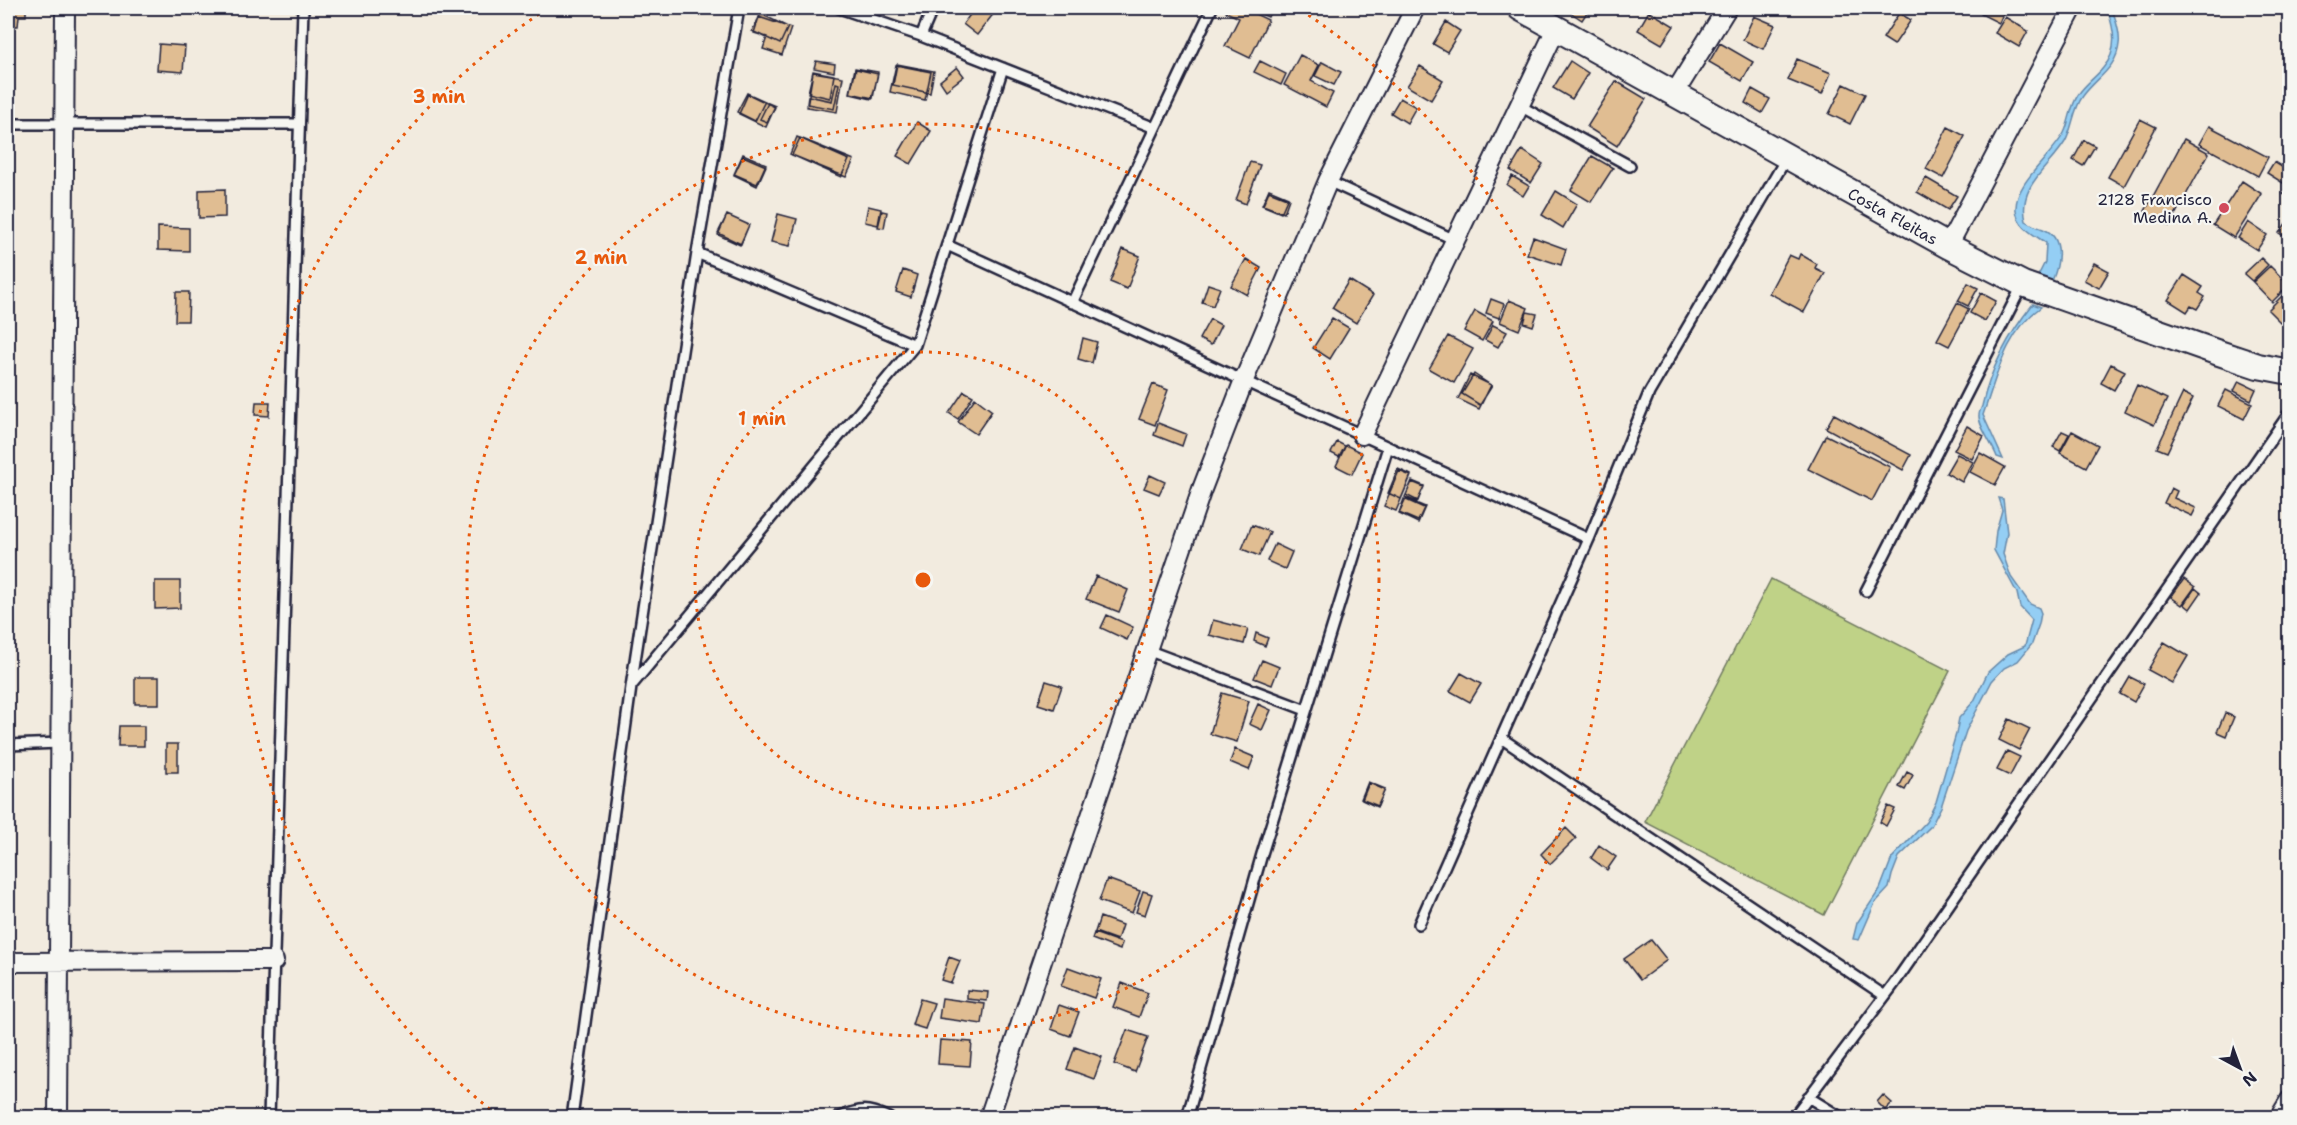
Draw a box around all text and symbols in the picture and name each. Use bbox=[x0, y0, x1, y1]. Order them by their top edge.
text: 3 min bbox=[413, 85, 465, 109]
street label: Costa Fleitas bbox=[1844, 183, 1941, 250]
place label: 2128 Francisco Medina A. bbox=[2097, 189, 2212, 228]
marker: 2128 Francisco Medina A. bbox=[2217, 201, 2231, 215]
text: 2 min bbox=[575, 246, 627, 270]
text: 1 min bbox=[738, 407, 786, 431]
centre of rings bbox=[913, 570, 933, 590]
north arrow bbox=[2210, 1038, 2270, 1098]
text: N bbox=[2238, 1067, 2261, 1091]

